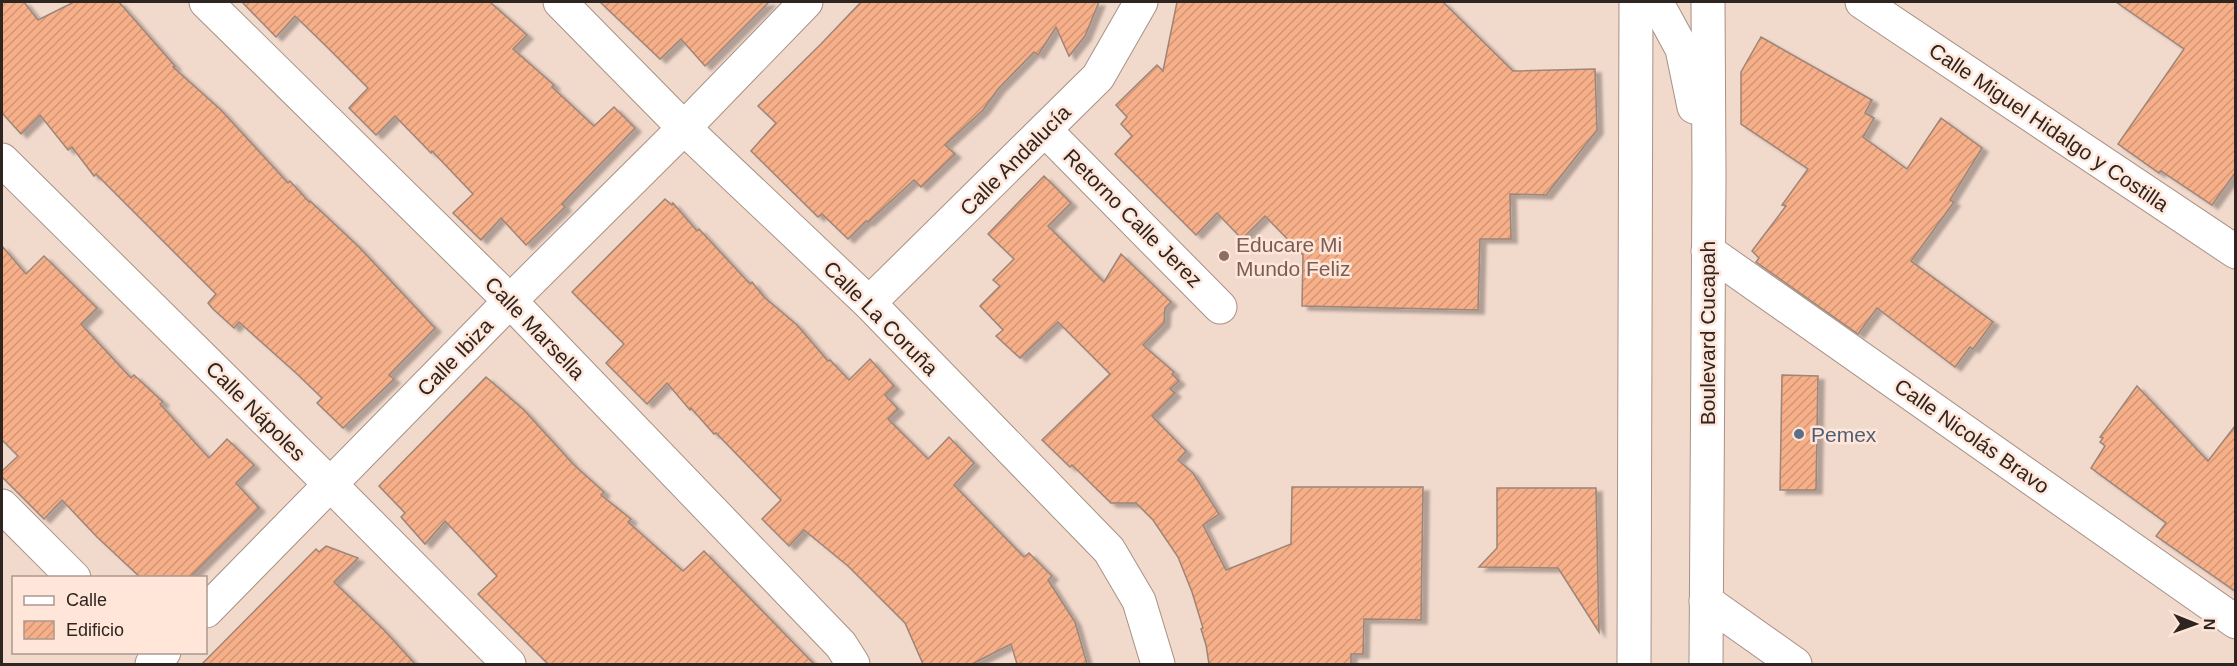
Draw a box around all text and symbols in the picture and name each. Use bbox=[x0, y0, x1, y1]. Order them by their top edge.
street label: Calle Miguel Hidalgo y Costilla bbox=[1925, 38, 2173, 216]
street label: Calle Andalucía bbox=[955, 100, 1075, 220]
street label: Retorno Calle Jerez bbox=[1059, 144, 1207, 292]
place label: Educare Mi Mundo Feliz bbox=[1236, 233, 1350, 280]
street label: Boulevard Cucapah bbox=[1696, 241, 1719, 425]
marker: Educare Mi Mundo Feliz bbox=[1217, 249, 1231, 263]
street label: Calle La Coruña bbox=[819, 256, 943, 380]
street label: Calle Marsella bbox=[481, 272, 590, 384]
street label: Calle Ibiza bbox=[413, 314, 498, 400]
street label: Calle Nápoles bbox=[202, 357, 310, 465]
street label: Calle Nicolás Bravo bbox=[1890, 374, 2054, 498]
place label: Pemex bbox=[1811, 423, 1877, 446]
marker: Pemex bbox=[1792, 427, 1806, 441]
legend bbox=[12, 576, 207, 654]
text: Calle bbox=[66, 590, 107, 610]
north arrow bbox=[2165, 594, 2225, 654]
text: N bbox=[2201, 618, 2218, 630]
text: Edificio bbox=[66, 620, 124, 640]

